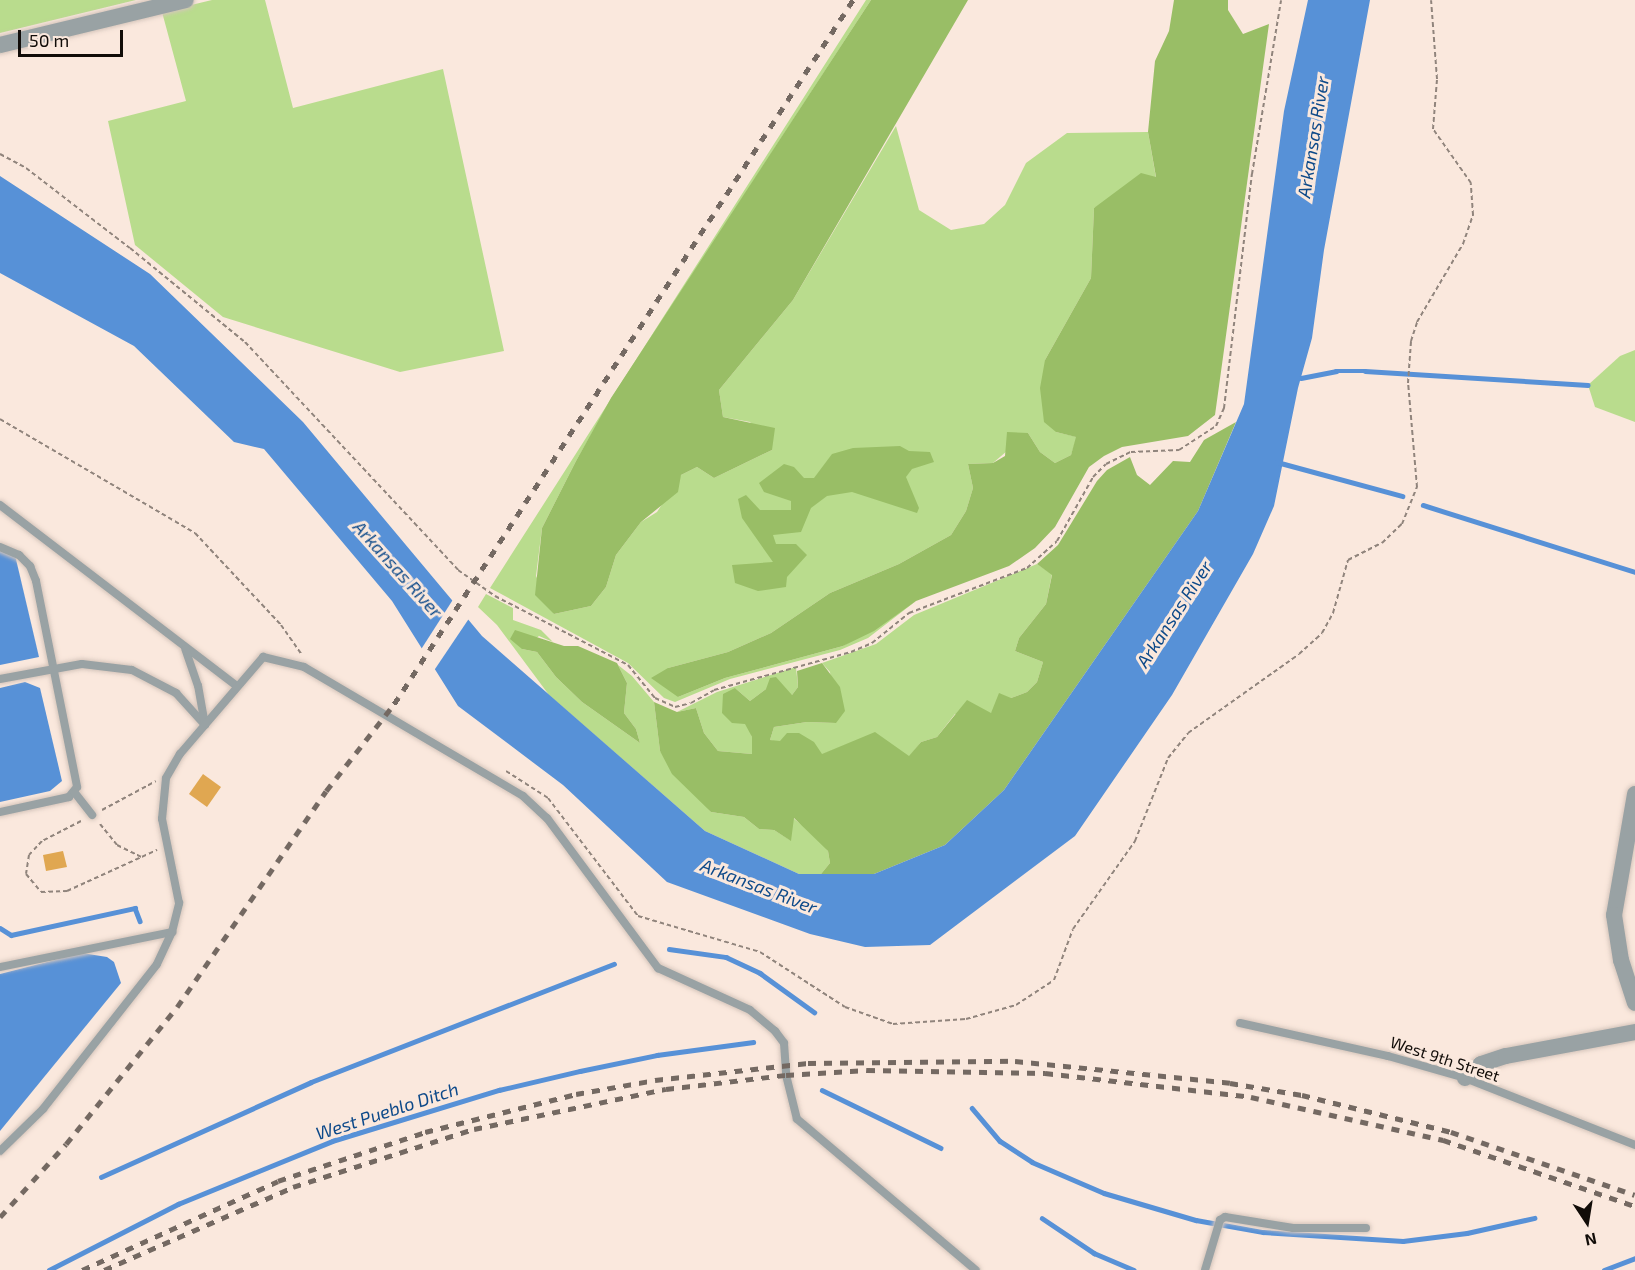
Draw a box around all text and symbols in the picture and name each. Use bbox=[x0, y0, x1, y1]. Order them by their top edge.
scale bar bbox=[21, 18, 126, 56]
text: 50 m bbox=[29, 29, 69, 51]
water label: Arkansas River bbox=[1293, 75, 1333, 199]
water label: Arkansas River bbox=[349, 516, 447, 622]
water label: Arkansas River bbox=[1132, 557, 1216, 671]
water label: Arkansas River bbox=[698, 854, 820, 918]
street label: West 9th Street bbox=[1388, 1032, 1502, 1086]
water label: West Pueblo Ditch bbox=[313, 1078, 461, 1144]
north arrow bbox=[1557, 1192, 1617, 1252]
text: N bbox=[1583, 1230, 1598, 1251]

